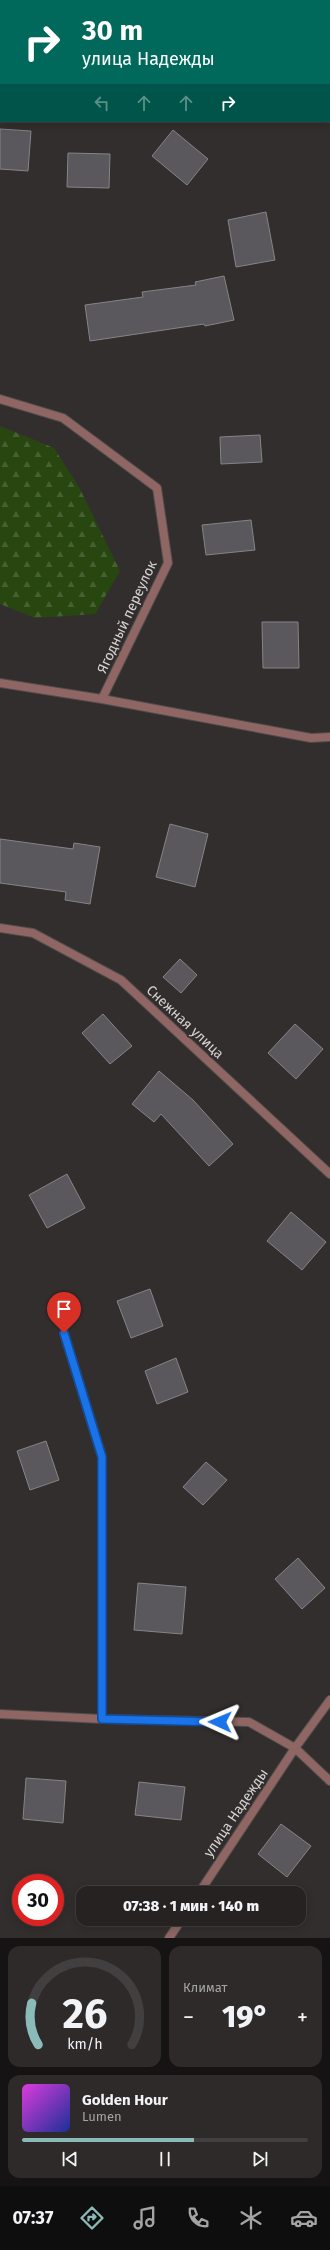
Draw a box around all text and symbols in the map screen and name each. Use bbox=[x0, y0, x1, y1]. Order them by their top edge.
text: 30 m bbox=[82, 14, 143, 47]
icon: right bbox=[16, 16, 68, 68]
text: улица Надежды bbox=[82, 48, 215, 70]
icon: left bbox=[91, 92, 113, 114]
icon: ahead bbox=[133, 92, 155, 114]
icon: ahead bbox=[175, 92, 197, 114]
icon: right bbox=[217, 92, 239, 114]
street label: Ягодный переулок bbox=[93, 557, 161, 676]
street label: Снежная улица bbox=[143, 982, 227, 1062]
pin bbox=[47, 1292, 81, 1333]
icon: arrive bbox=[53, 1298, 75, 1320]
position arrow bbox=[199, 1701, 241, 1743]
street label: улица Надежды bbox=[200, 1765, 272, 1861]
speed limit sign: 30 bbox=[12, 1874, 64, 1926]
text: 07:38 · 1 мин · 140 m bbox=[123, 1897, 259, 1915]
text: Климат bbox=[183, 1980, 227, 1995]
text: 26 bbox=[62, 1988, 107, 2038]
text: 19° bbox=[222, 1999, 269, 2035]
text: − bbox=[183, 2004, 194, 2031]
text: + bbox=[297, 2004, 308, 2031]
text: km/h bbox=[67, 2035, 102, 2052]
text: Golden Hour bbox=[82, 2091, 168, 2109]
text: Lumen bbox=[82, 2109, 122, 2124]
icon: previous bbox=[59, 2148, 81, 2170]
icon: pause bbox=[154, 2148, 176, 2170]
icon: next bbox=[249, 2148, 271, 2170]
icon: directions bbox=[78, 2204, 106, 2232]
icon: music bbox=[131, 2204, 159, 2232]
icon: phone bbox=[184, 2204, 212, 2232]
icon: climate bbox=[237, 2204, 265, 2232]
icon: car bbox=[290, 2204, 318, 2232]
text: 07:37 bbox=[12, 2207, 53, 2229]

